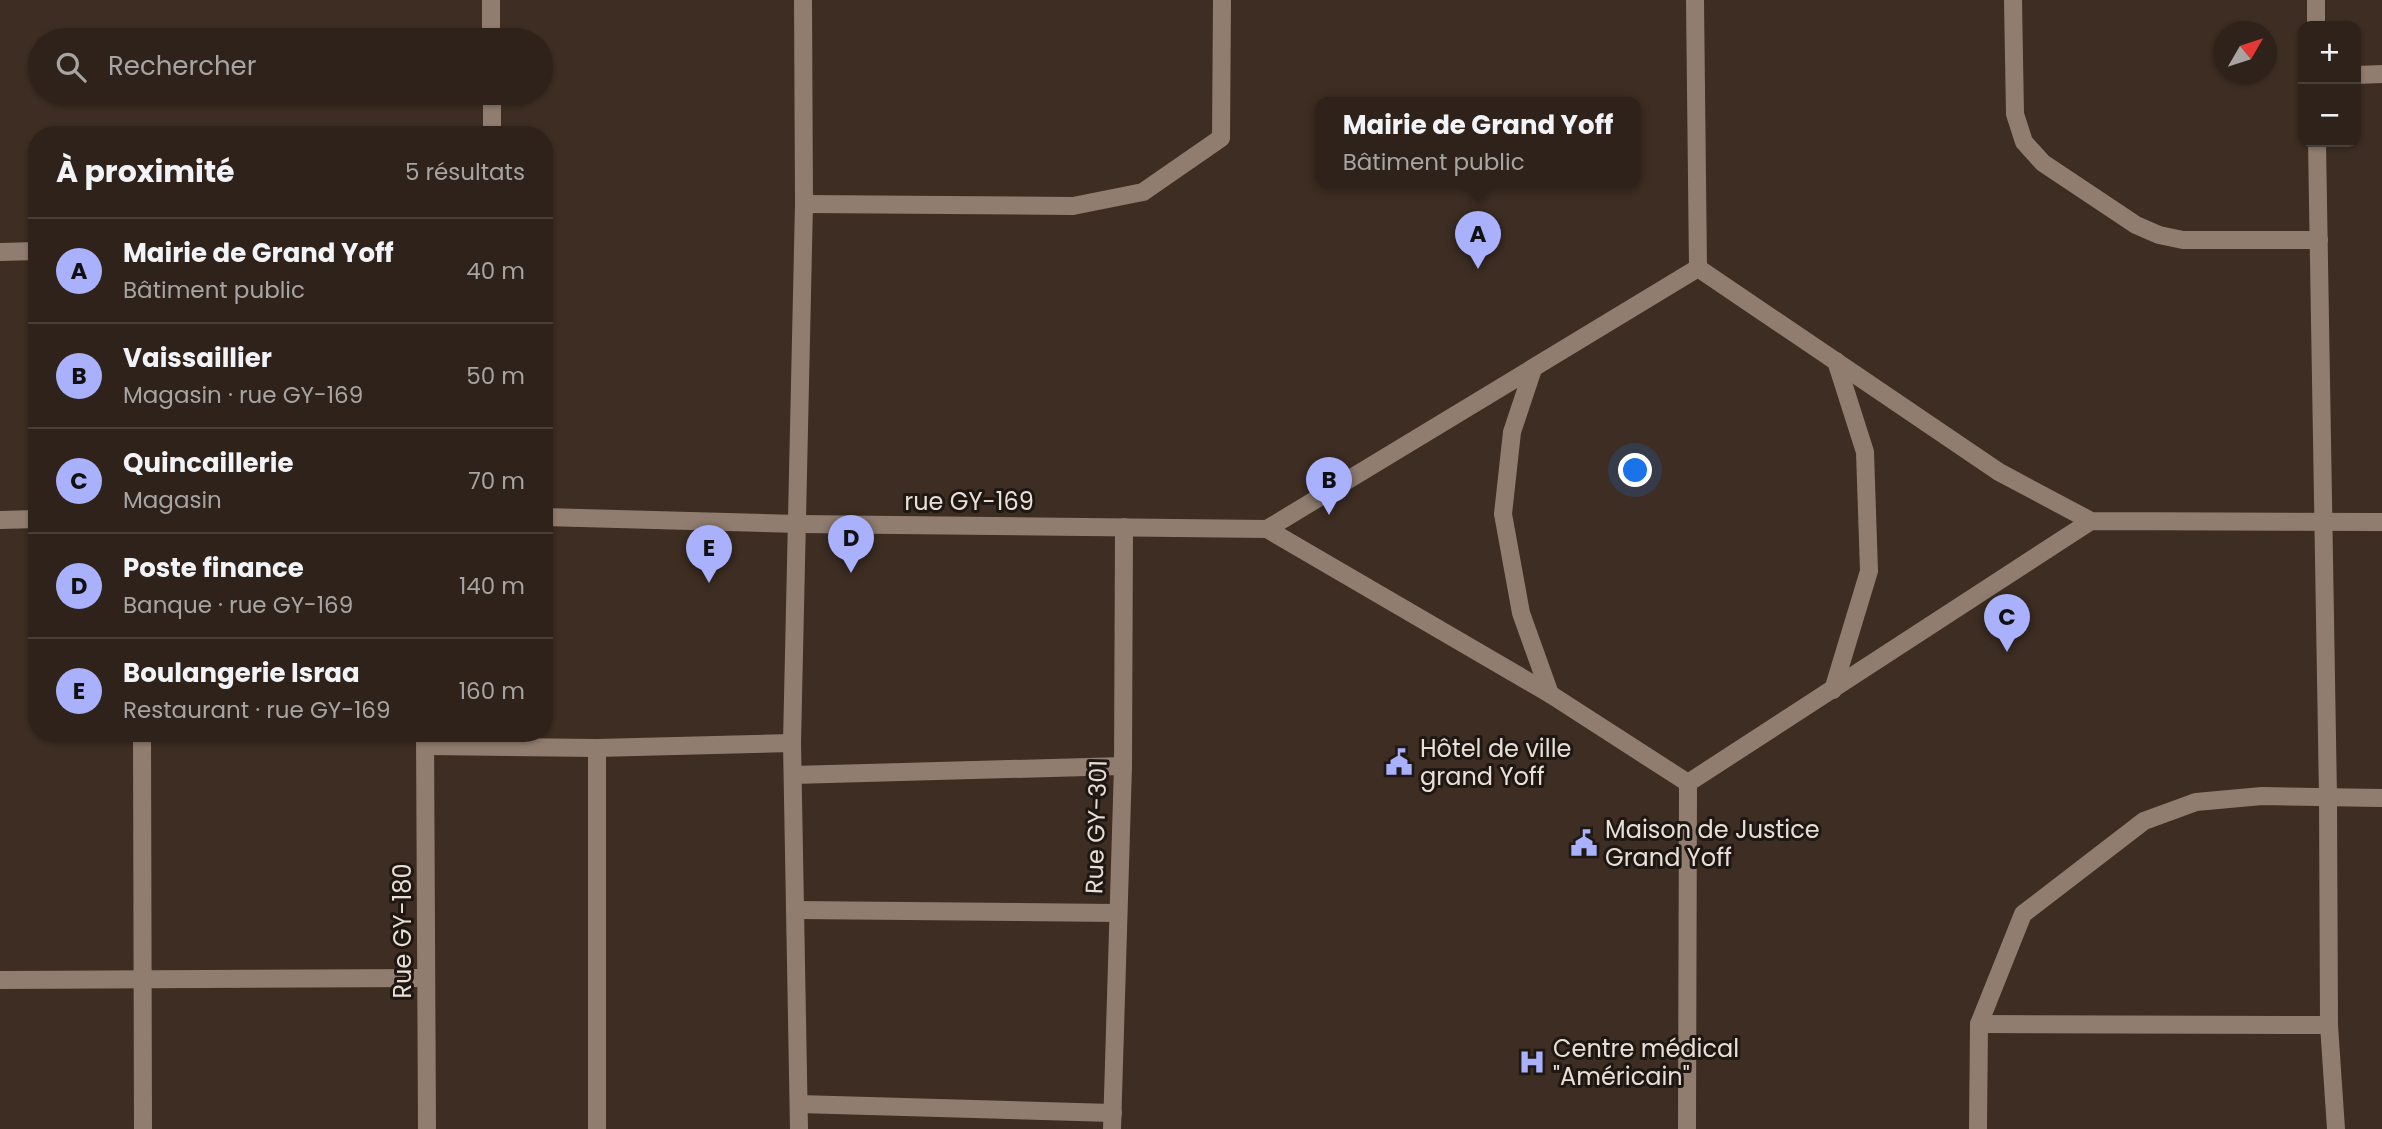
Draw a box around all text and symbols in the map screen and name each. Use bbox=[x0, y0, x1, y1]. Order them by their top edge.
north arrow bbox=[2214, 21, 2277, 84]
map controls bbox=[2298, 21, 2361, 147]
button: + bbox=[2298, 21, 2361, 84]
search box bbox=[28, 28, 553, 105]
icon: search bbox=[52, 48, 90, 86]
text: Rechercher bbox=[108, 48, 256, 84]
button: − bbox=[2298, 84, 2361, 147]
popup bbox=[1315, 97, 1641, 188]
text: Mairie de Grand Yoff bbox=[1343, 107, 1613, 143]
text: Bâtiment public bbox=[1343, 146, 1525, 178]
text: À proximité bbox=[56, 150, 235, 193]
text: 5 résultats bbox=[405, 156, 525, 188]
pin: A bbox=[1455, 211, 1501, 269]
text: Mairie de Grand Yoff bbox=[123, 235, 394, 271]
text: A bbox=[71, 255, 87, 287]
text: 40 m bbox=[466, 255, 525, 287]
text: Bâtiment public bbox=[123, 274, 305, 306]
text: Vaissaillier bbox=[123, 340, 272, 376]
text: B bbox=[71, 360, 87, 392]
text: 50 m bbox=[466, 360, 525, 392]
text: Magasin · rue GY-169 bbox=[123, 379, 363, 411]
text: Quincaillerie bbox=[123, 445, 293, 481]
your location bbox=[1618, 453, 1652, 487]
pin: B bbox=[1306, 457, 1352, 515]
text: C bbox=[70, 465, 88, 497]
text: 70 m bbox=[468, 465, 525, 497]
text: Magasin bbox=[123, 484, 222, 516]
street label: rue GY-169 bbox=[904, 485, 1034, 518]
pin: D bbox=[828, 515, 874, 573]
pin: E bbox=[686, 525, 732, 583]
text: Poste finance bbox=[123, 550, 304, 586]
text: D bbox=[71, 570, 87, 602]
text: 140 m bbox=[459, 570, 525, 602]
text: Banque · rue GY-169 bbox=[123, 589, 353, 621]
pin: C bbox=[1984, 594, 2030, 652]
text: Boulangerie Israa bbox=[123, 655, 360, 691]
text: E bbox=[73, 675, 85, 707]
text: 160 m bbox=[459, 675, 525, 707]
text: Restaurant · rue GY-169 bbox=[123, 694, 390, 726]
place label: Hôtel de ville grand Yoff bbox=[1420, 732, 1571, 793]
public building icon: Hôtel de ville grand Yoff bbox=[1384, 747, 1414, 777]
street label: Rue GY-301 bbox=[1077, 759, 1115, 895]
place label: Maison de Justice Grand Yoff bbox=[1605, 813, 1820, 874]
public building icon: Maison de Justice Grand Yoff bbox=[1569, 828, 1599, 858]
street label: Rue GY-180 bbox=[386, 863, 419, 999]
place label: Centre médical "Américain" bbox=[1553, 1032, 1739, 1093]
hospital icon: Centre médical "Américain" bbox=[1517, 1047, 1547, 1077]

